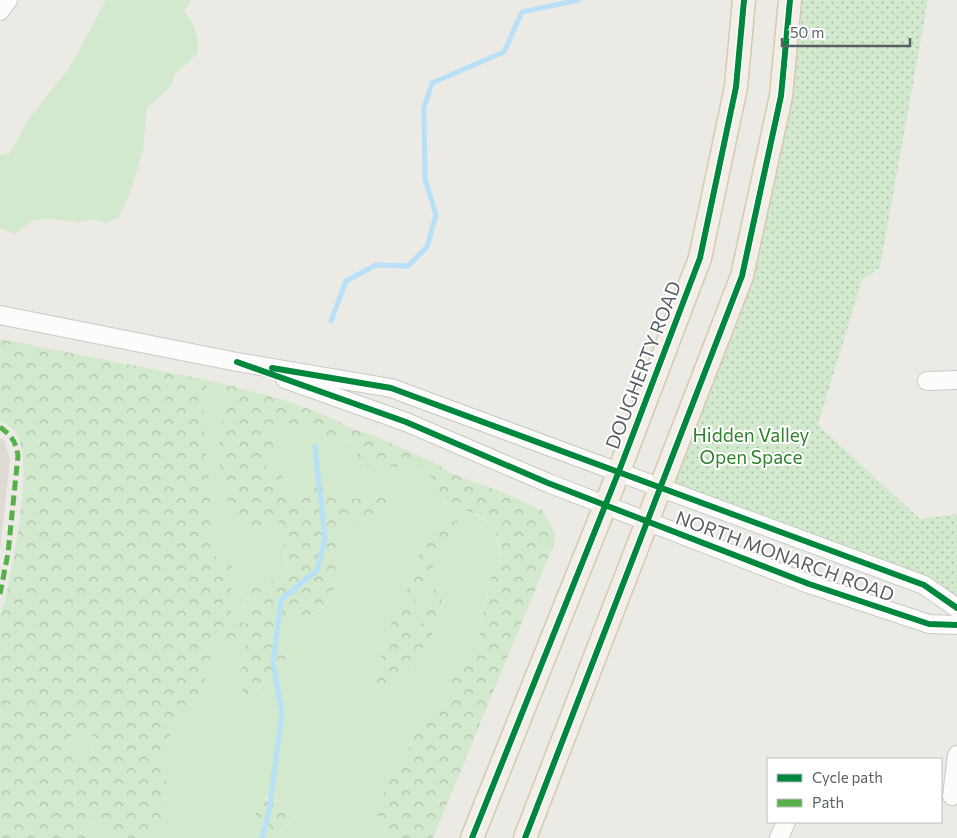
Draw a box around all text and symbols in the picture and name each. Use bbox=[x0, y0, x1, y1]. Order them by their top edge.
scale bar bbox=[782, 15, 910, 47]
text: 50 m bbox=[790, 23, 824, 41]
street label: DOUGHERTY ROAD bbox=[600, 278, 685, 452]
park label: Hidden Valley Open Space bbox=[693, 423, 810, 468]
street label: NORTH MONARCH ROAD bbox=[673, 505, 898, 606]
legend bbox=[767, 758, 942, 823]
text: Cycle path bbox=[812, 768, 883, 786]
text: Path bbox=[812, 793, 844, 811]

